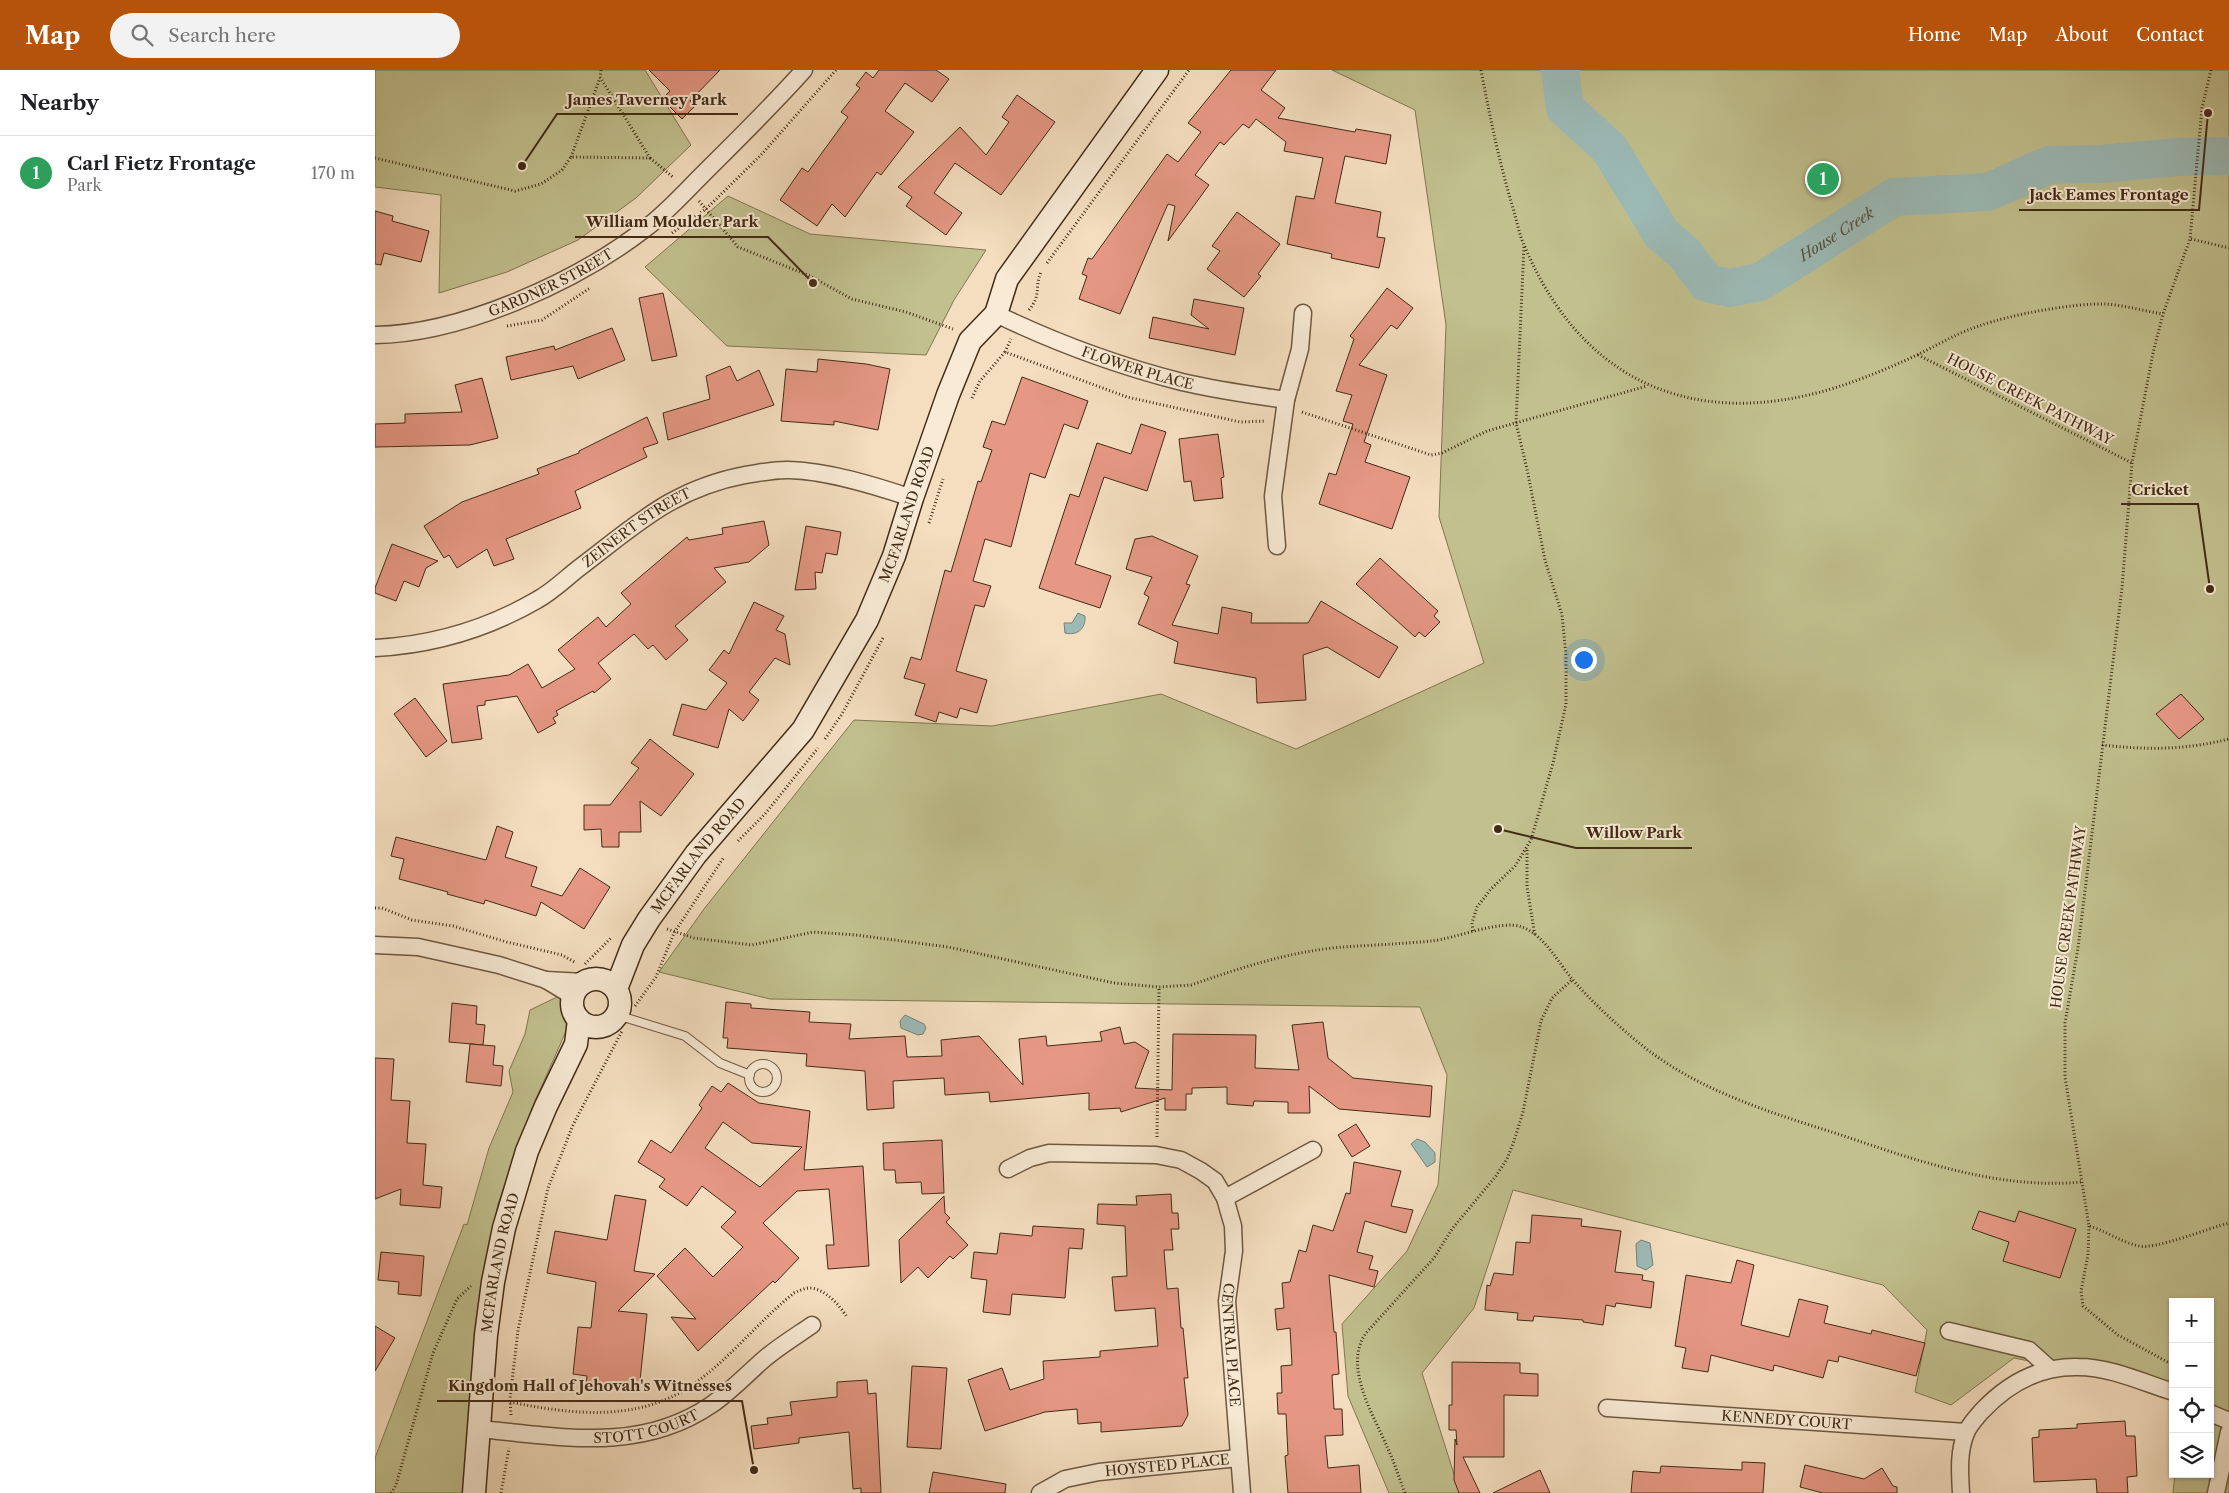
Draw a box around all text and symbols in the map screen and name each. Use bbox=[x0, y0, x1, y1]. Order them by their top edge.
search box bbox=[110, 13, 460, 58]
text: Map bbox=[25, 21, 80, 50]
icon: search bbox=[128, 21, 156, 49]
text: Search here bbox=[168, 24, 276, 47]
text: Home bbox=[1908, 24, 1961, 46]
text: Map bbox=[1989, 24, 2027, 46]
text: About bbox=[2055, 24, 2108, 46]
text: Contact bbox=[2136, 24, 2204, 46]
callout: James Taverney Park bbox=[557, 84, 738, 114]
text: Nearby bbox=[20, 90, 99, 115]
text: James Taverney Park bbox=[564, 90, 728, 109]
text: Carl Fietz Frontage bbox=[67, 152, 256, 175]
pin: 1 bbox=[1807, 160, 1839, 198]
text: 1 bbox=[32, 163, 40, 183]
text: 170 m bbox=[311, 163, 355, 183]
text: Park bbox=[67, 175, 102, 195]
callout: Jack Eames Frontage bbox=[2019, 180, 2199, 210]
text: Jack Eames Frontage bbox=[2026, 185, 2189, 204]
water label: House Creek bbox=[1794, 203, 1877, 265]
callout: William Moulder Park bbox=[575, 207, 768, 237]
text: William Moulder Park bbox=[585, 212, 759, 231]
street label: GARDNER STREET bbox=[486, 244, 617, 320]
street label: FLOWER PLACE bbox=[1079, 342, 1196, 393]
street label: HOUSE CREEK PATHWAY bbox=[1944, 349, 2117, 449]
street label: MCFARLAND ROAD bbox=[875, 444, 938, 585]
callout: Cricket bbox=[2121, 474, 2198, 504]
text: Cricket bbox=[2131, 480, 2189, 499]
street label: ZEINERT STREET bbox=[579, 484, 694, 571]
your location bbox=[1571, 647, 1597, 673]
street label: MCFARLAND ROAD bbox=[647, 794, 750, 917]
callout: Willow Park bbox=[1576, 818, 1692, 848]
text: Willow Park bbox=[1585, 823, 1683, 842]
street label: HOUSE CREEK PATHWAY bbox=[2046, 823, 2090, 1009]
street label: MCFARLAND ROAD bbox=[477, 1190, 523, 1334]
street label: CENTRAL PLACE bbox=[1218, 1282, 1244, 1407]
map controls bbox=[2169, 1298, 2214, 1478]
button: + bbox=[2169, 1298, 2214, 1343]
button: − bbox=[2169, 1343, 2214, 1388]
callout: Kingdom Hall of Jehovah's Witnesses bbox=[437, 1371, 742, 1401]
text: Kingdom Hall of Jehovah's Witnesses bbox=[448, 1376, 732, 1395]
button: locate bbox=[2169, 1388, 2214, 1433]
street label: STOTT COURT bbox=[593, 1405, 702, 1447]
street label: KENNEDY COURT bbox=[1721, 1407, 1853, 1433]
button: layers bbox=[2169, 1433, 2214, 1478]
street label: HOYSTED PLACE bbox=[1104, 1450, 1230, 1480]

